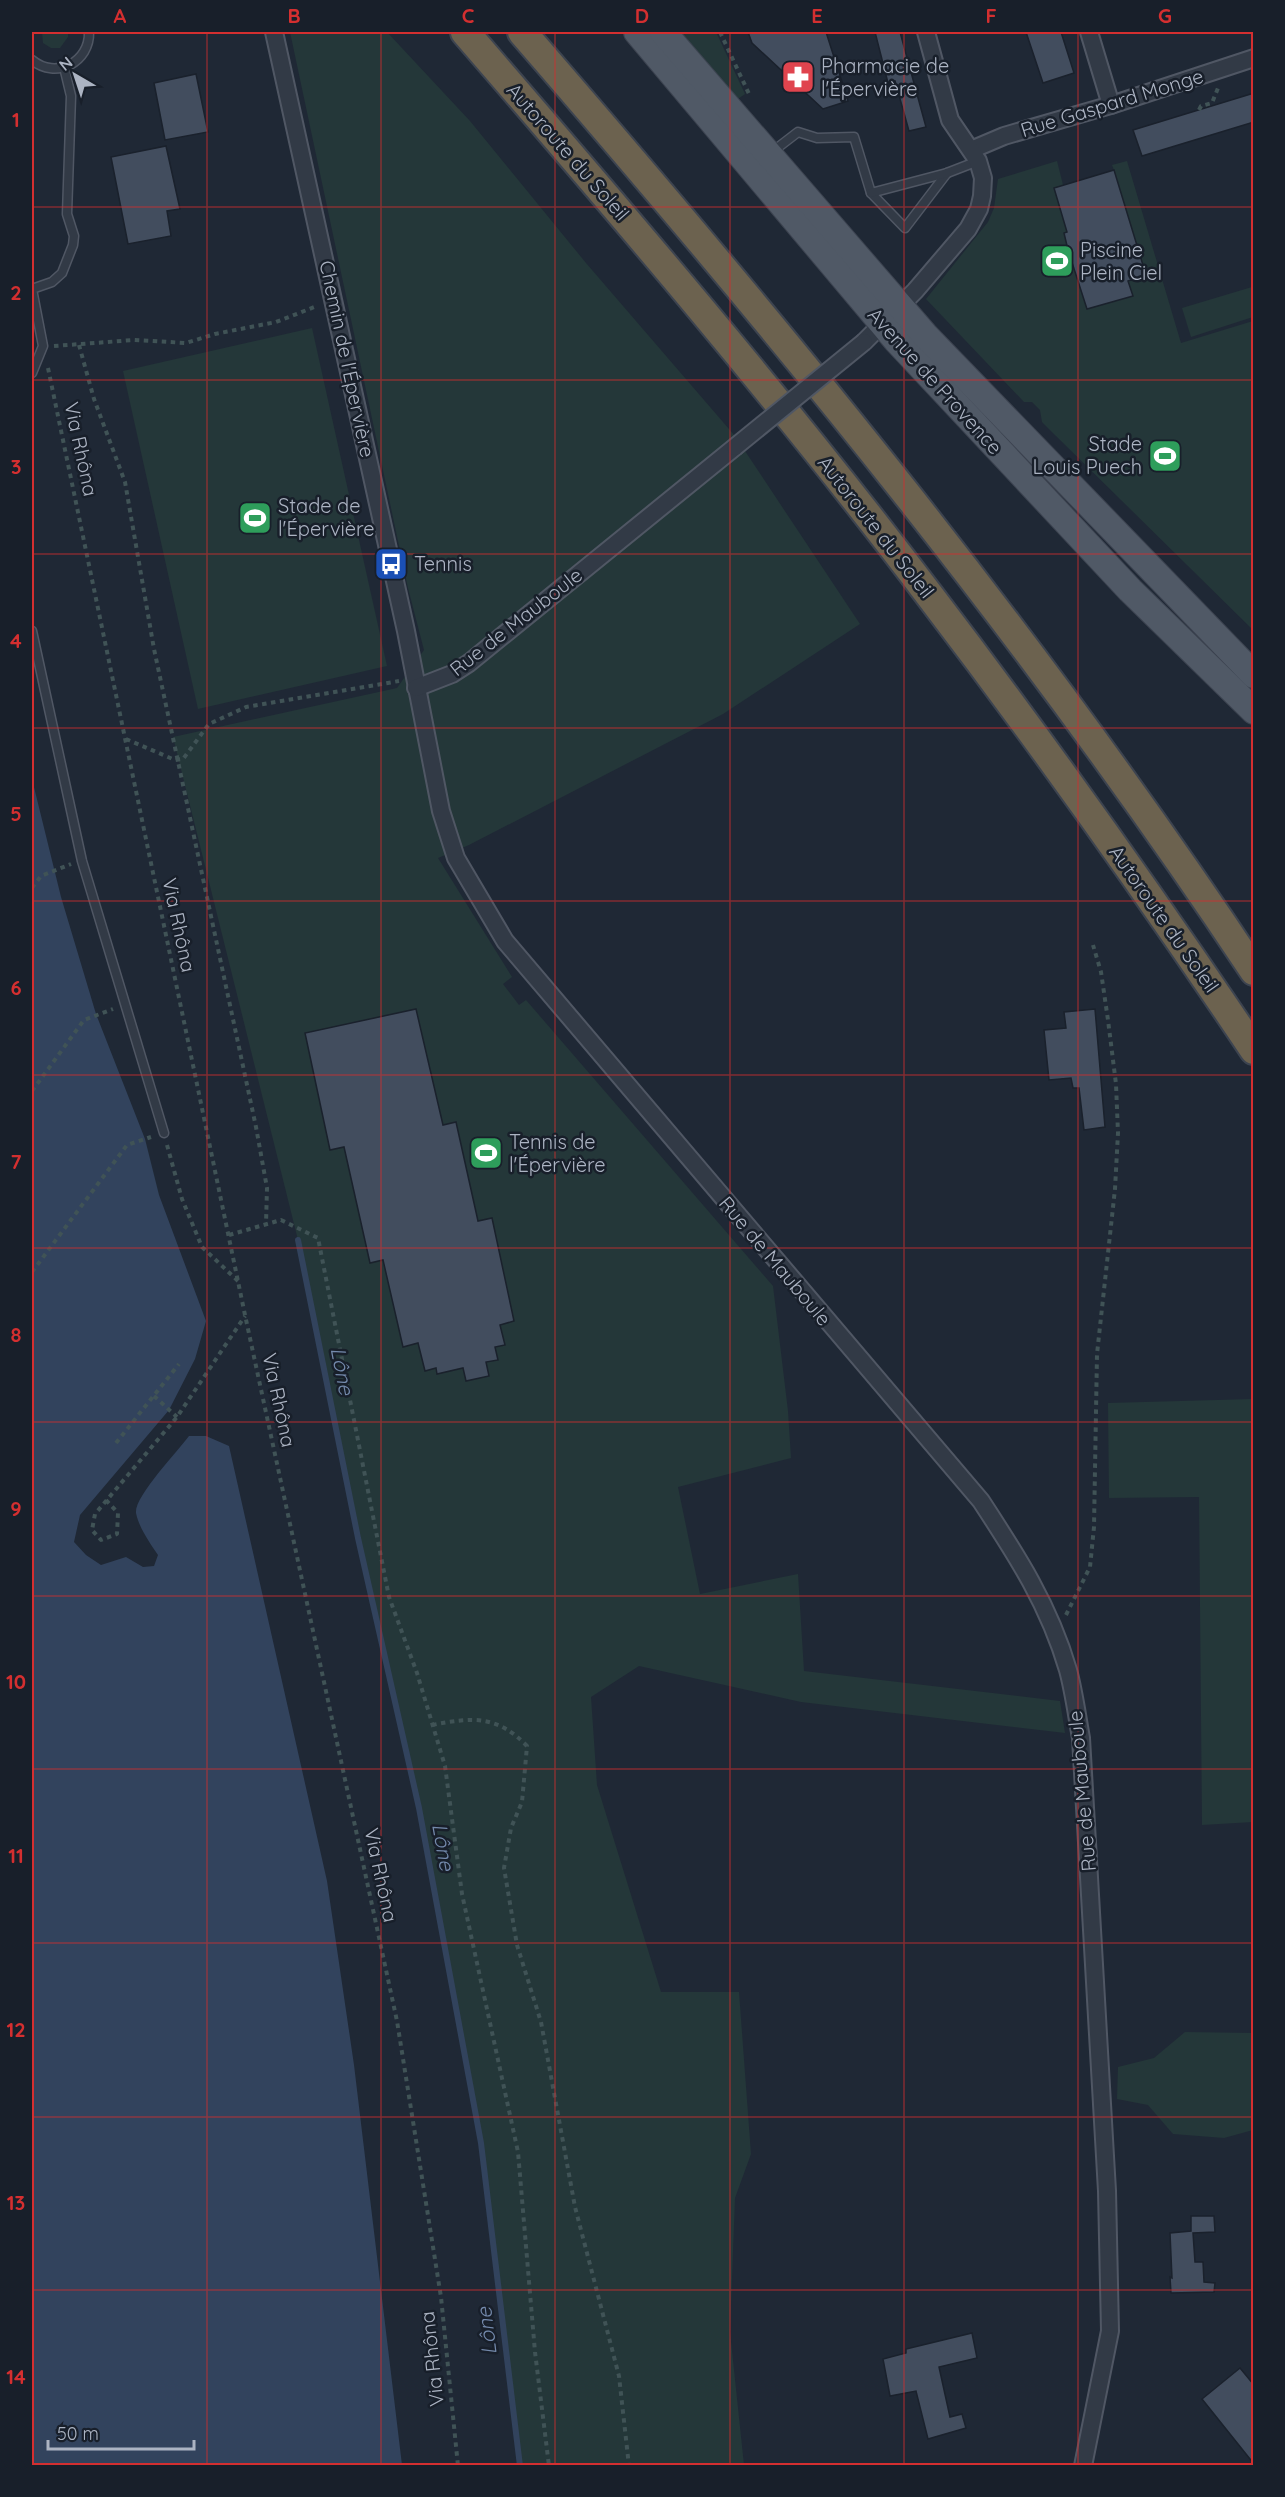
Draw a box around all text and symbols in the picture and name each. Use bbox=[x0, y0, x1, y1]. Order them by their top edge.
text: A bbox=[114, 3, 127, 28]
text: B bbox=[287, 3, 301, 28]
text: C bbox=[462, 3, 475, 28]
text: D bbox=[635, 3, 649, 28]
text: E bbox=[811, 3, 823, 28]
text: F bbox=[985, 3, 997, 28]
text: G bbox=[1158, 3, 1172, 28]
north arrow bbox=[45, 45, 105, 105]
text: N bbox=[55, 52, 76, 75]
place label: Pharmacie de l'Épervière bbox=[821, 53, 949, 101]
pharmacy icon: Pharmacie de l'Épervière bbox=[780, 59, 816, 95]
street label: Rue Gaspard Monge bbox=[1018, 63, 1206, 142]
street label: Autoroute du Soleil bbox=[502, 78, 635, 226]
text: 1 bbox=[12, 107, 20, 132]
place label: Piscine Plein Ciel bbox=[1080, 237, 1162, 285]
sports icon: Piscine Plein Ciel bbox=[1039, 243, 1075, 279]
street label: Chemin de l'Épervière bbox=[314, 258, 381, 460]
text: 2 bbox=[10, 280, 22, 305]
street label: Avenue de Provence bbox=[863, 302, 1008, 459]
street label: Via Rhôna bbox=[59, 399, 104, 498]
place label: Stade Louis Puech bbox=[1033, 431, 1142, 479]
sports icon: Stade Louis Puech bbox=[1147, 438, 1183, 474]
street label: Autoroute du Soleil bbox=[813, 450, 940, 603]
text: 3 bbox=[11, 454, 21, 479]
place label: Stade de l'Épervière bbox=[278, 493, 375, 541]
sports icon: Stade de l'Épervière bbox=[237, 500, 273, 536]
bus stop icon: Tennis bbox=[373, 546, 409, 582]
place label: Tennis bbox=[414, 551, 472, 576]
street label: Rue de Mauboule bbox=[444, 562, 587, 681]
text: 4 bbox=[10, 628, 22, 653]
text: 5 bbox=[10, 801, 22, 826]
street label: Autoroute du Soleil bbox=[1104, 840, 1225, 997]
street label: Via Rhôna bbox=[157, 875, 202, 974]
text: 6 bbox=[10, 975, 22, 1000]
place label: Tennis de l'Épervière bbox=[509, 1129, 606, 1177]
sports icon: Tennis de l'Épervière bbox=[468, 1135, 504, 1171]
text: 7 bbox=[11, 1149, 22, 1174]
street label: Rue de Mauboule bbox=[714, 1191, 837, 1331]
text: 8 bbox=[11, 1322, 22, 1347]
water label: Lône bbox=[326, 1345, 361, 1398]
street label: Via Rhôna bbox=[257, 1350, 302, 1449]
text: 9 bbox=[10, 1496, 22, 1521]
text: 10 bbox=[6, 1669, 26, 1694]
street label: Rue de Mauboule bbox=[1062, 1710, 1101, 1872]
water label: Lône bbox=[427, 1821, 461, 1874]
street label: Via Rhôna bbox=[359, 1825, 404, 1924]
text: 11 bbox=[8, 1843, 24, 1868]
text: 12 bbox=[6, 2017, 26, 2042]
text: 13 bbox=[7, 2190, 25, 2215]
water label: Lône bbox=[470, 2305, 502, 2356]
street label: Via Rhôna bbox=[414, 2310, 449, 2408]
text: 14 bbox=[6, 2364, 26, 2389]
scale bar bbox=[48, 2413, 194, 2451]
text: 50 m bbox=[57, 2422, 99, 2445]

